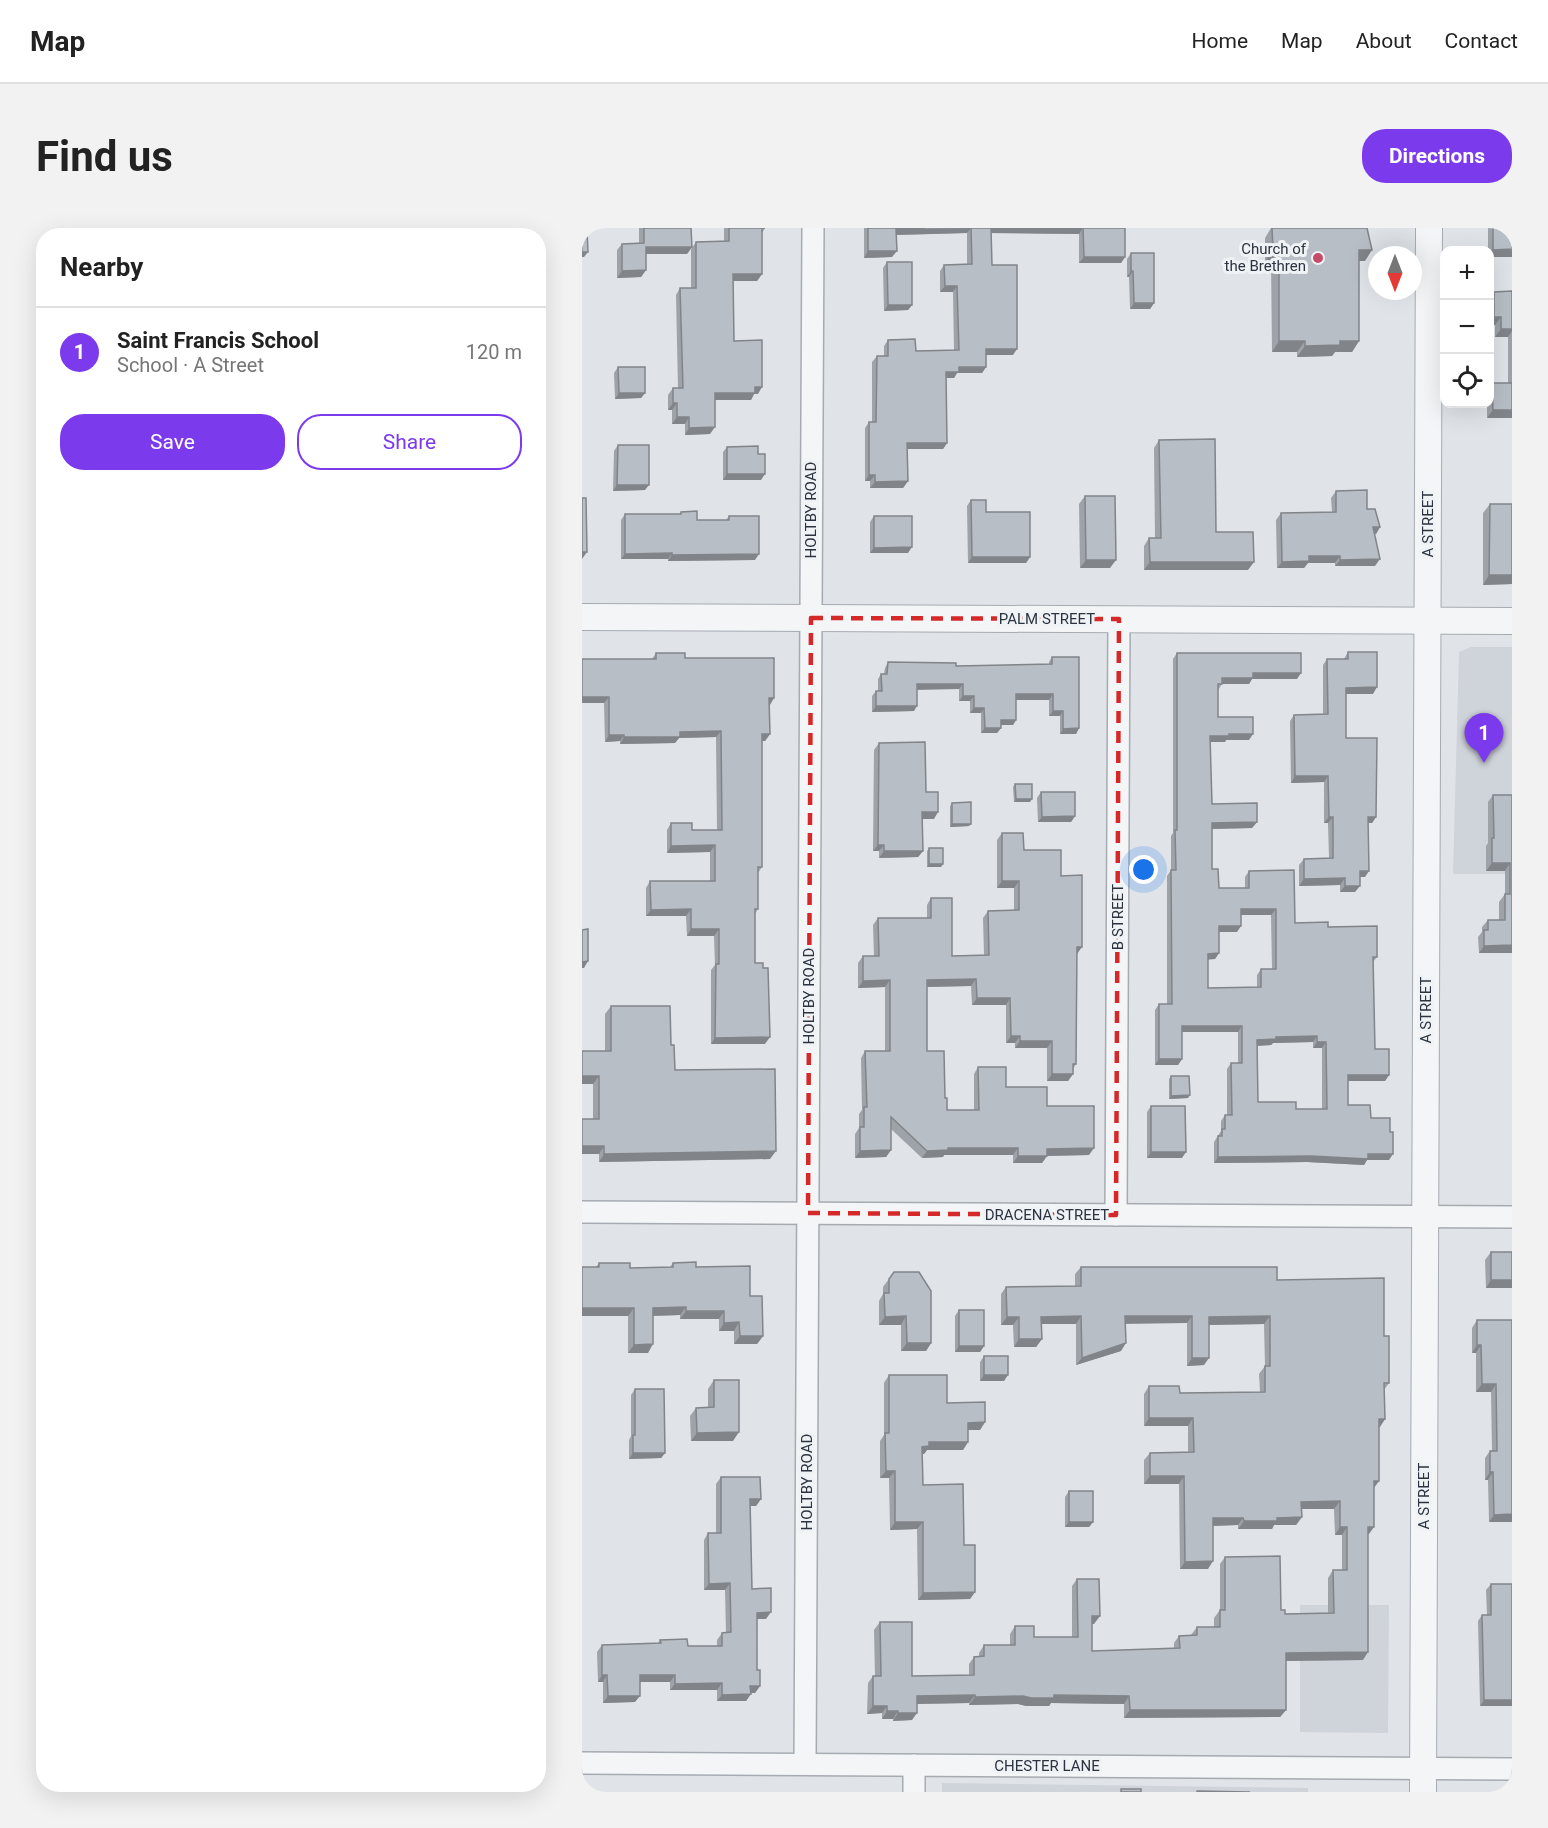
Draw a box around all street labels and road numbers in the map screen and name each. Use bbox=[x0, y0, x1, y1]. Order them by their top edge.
street label: HOLTBY ROAD bbox=[802, 462, 820, 558]
street label: A STREET bbox=[1419, 491, 1437, 557]
street label: PALM STREET bbox=[999, 610, 1095, 628]
street label: B STREET bbox=[1109, 884, 1127, 950]
street label: HOLTBY ROAD bbox=[800, 948, 818, 1044]
street label: A STREET bbox=[1417, 977, 1435, 1043]
street label: DRACENA STREET bbox=[985, 1206, 1109, 1224]
street label: HOLTBY ROAD bbox=[798, 1434, 816, 1530]
street label: A STREET bbox=[1415, 1463, 1433, 1529]
street label: CHESTER LANE bbox=[994, 1757, 1100, 1775]

